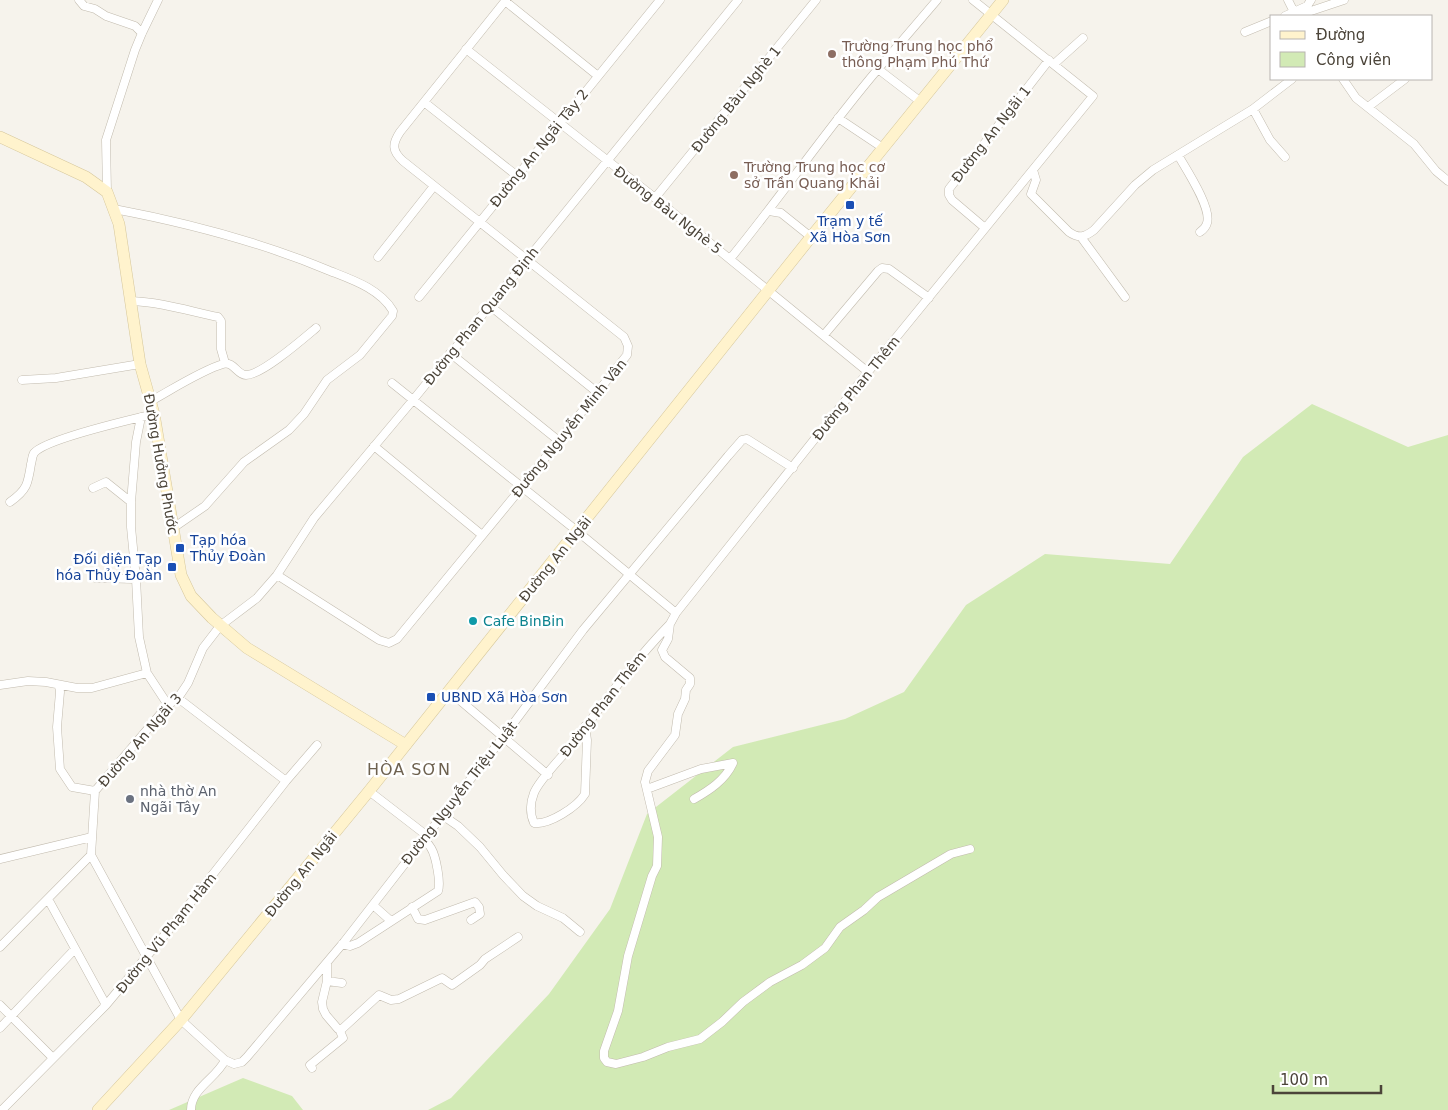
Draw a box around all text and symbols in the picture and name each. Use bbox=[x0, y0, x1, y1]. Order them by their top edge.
legend bbox=[1270, 15, 1433, 80]
text: Đường bbox=[1316, 26, 1365, 44]
place label: Trường Trung học phổ thông Phạm Phú Thứ bbox=[841, 38, 994, 70]
street label: Đường Bàu Nghè 1 bbox=[688, 43, 784, 155]
marker: Trường Trung học phổ thông Phạm Phú Thứ bbox=[826, 48, 838, 60]
text: Công viên bbox=[1316, 51, 1391, 69]
street label: Đường An Ngãi 1 bbox=[948, 82, 1034, 186]
street label: Đường An Ngãi Tây 2 bbox=[487, 86, 591, 210]
place label: Trường Trung học cơ sở Trần Quang Khải bbox=[743, 159, 886, 191]
street label: Đường Bàu Nghè 5 bbox=[611, 163, 725, 257]
marker: Trường Trung học cơ sở Trần Quang Khải bbox=[728, 169, 740, 181]
marker: Trạm y tế Xã Hòa Sơn bbox=[844, 199, 856, 211]
place label: Trạm y tế Xã Hòa Sơn bbox=[809, 213, 891, 245]
street label: Đường Phan Quang Định bbox=[420, 244, 542, 388]
street label: Đường Phan Thêm bbox=[809, 333, 903, 443]
street label: Đường Nguyễn Minh Vân bbox=[508, 356, 630, 500]
street label: Đường Hưởng Phước bbox=[141, 392, 181, 536]
street label: Đường An Ngãi bbox=[516, 513, 594, 605]
place label: Tạp hóa Thủy Đoàn bbox=[189, 532, 266, 564]
marker: Tạp hóa Thủy Đoàn bbox=[174, 542, 186, 554]
place label: Đối diện Tạp hóa Thủy Đoàn bbox=[56, 551, 162, 583]
marker: Đối diện Tạp hóa Thủy Đoàn bbox=[166, 561, 178, 573]
place label: Cafe BinBin bbox=[483, 613, 564, 629]
marker: Cafe BinBin bbox=[467, 615, 479, 627]
street label: Đường Phan Thêm bbox=[557, 648, 649, 760]
place label: UBND Xã Hòa Sơn bbox=[441, 689, 568, 705]
street label: Đường An Ngãi 3 bbox=[95, 690, 185, 790]
marker: UBND Xã Hòa Sơn bbox=[425, 691, 437, 703]
street label: Đường Nguyễn Triệu Luật bbox=[398, 718, 520, 868]
district label: HÒA SƠN bbox=[367, 760, 451, 779]
place label: nhà thờ An Ngãi Tây bbox=[140, 783, 217, 815]
marker: nhà thờ An Ngãi Tây bbox=[124, 793, 136, 805]
street label: Đường An Ngãi bbox=[262, 828, 340, 920]
street label: Đường Vũ Phạm Hàm bbox=[113, 870, 219, 996]
scale bar bbox=[1273, 1062, 1380, 1094]
text: 100 m bbox=[1280, 1071, 1328, 1089]

